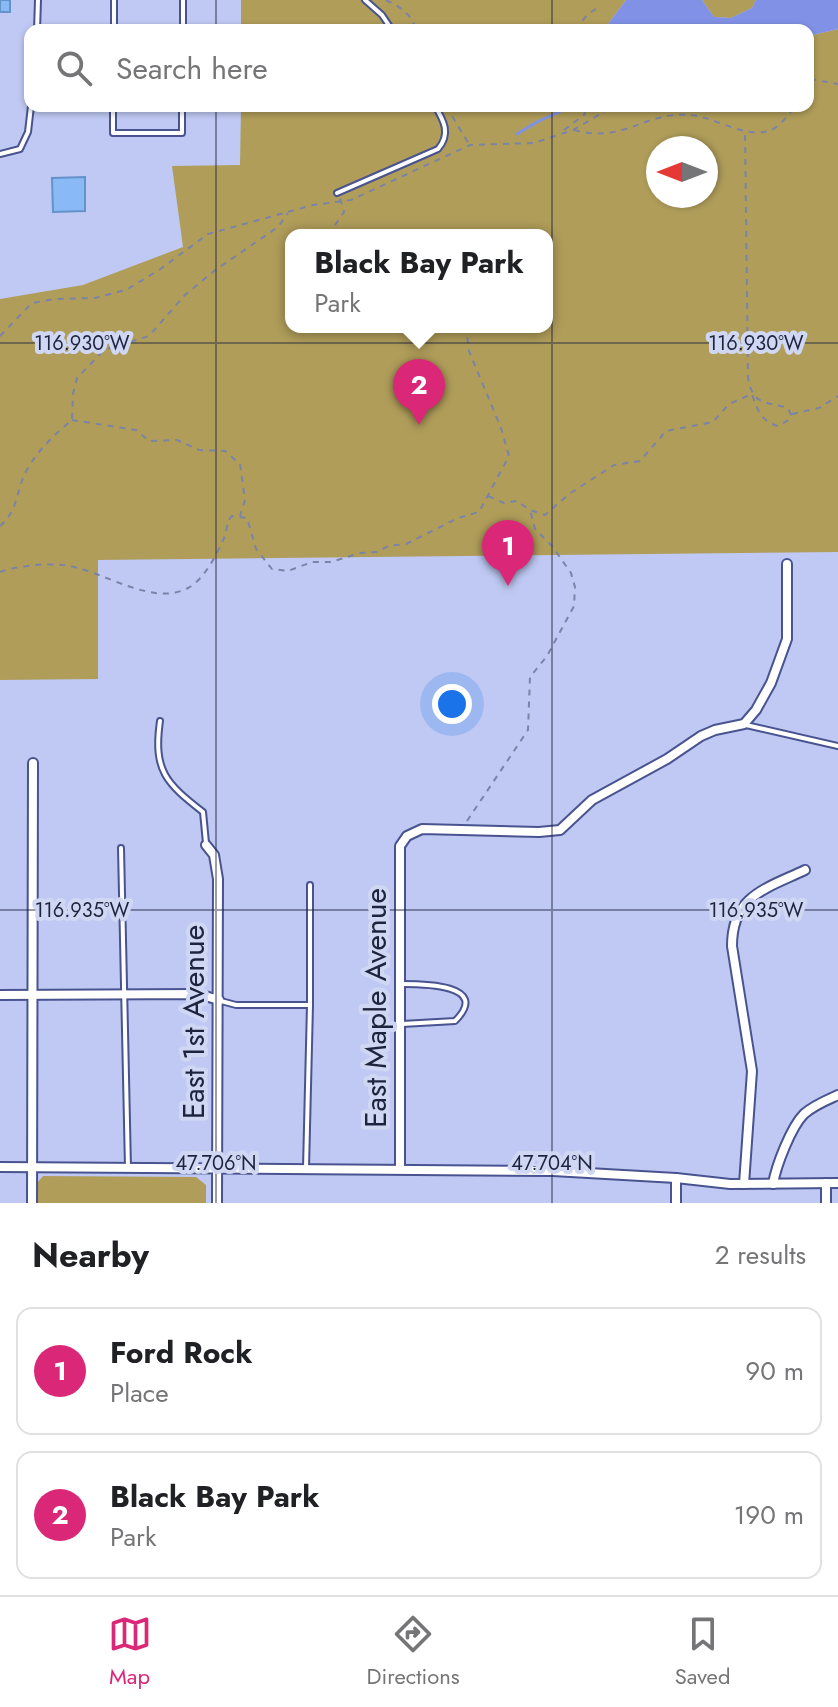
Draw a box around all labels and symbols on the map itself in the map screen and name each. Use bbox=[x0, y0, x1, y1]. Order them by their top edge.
north arrow bbox=[646, 136, 718, 208]
text: 116.930°W bbox=[34, 329, 130, 358]
text: 116.930°W bbox=[708, 329, 804, 358]
pin: 2 bbox=[393, 359, 445, 425]
pin: 1 bbox=[482, 520, 534, 586]
your location bbox=[432, 684, 472, 724]
street label: East Maple Avenue bbox=[354, 888, 397, 1128]
text: 116.935°W bbox=[35, 896, 129, 925]
text: 116.935°W bbox=[709, 896, 803, 925]
street label: East 1st Avenue bbox=[172, 925, 215, 1119]
text: 47.706°N bbox=[175, 1149, 257, 1178]
text: 47.704°N bbox=[511, 1149, 593, 1178]

